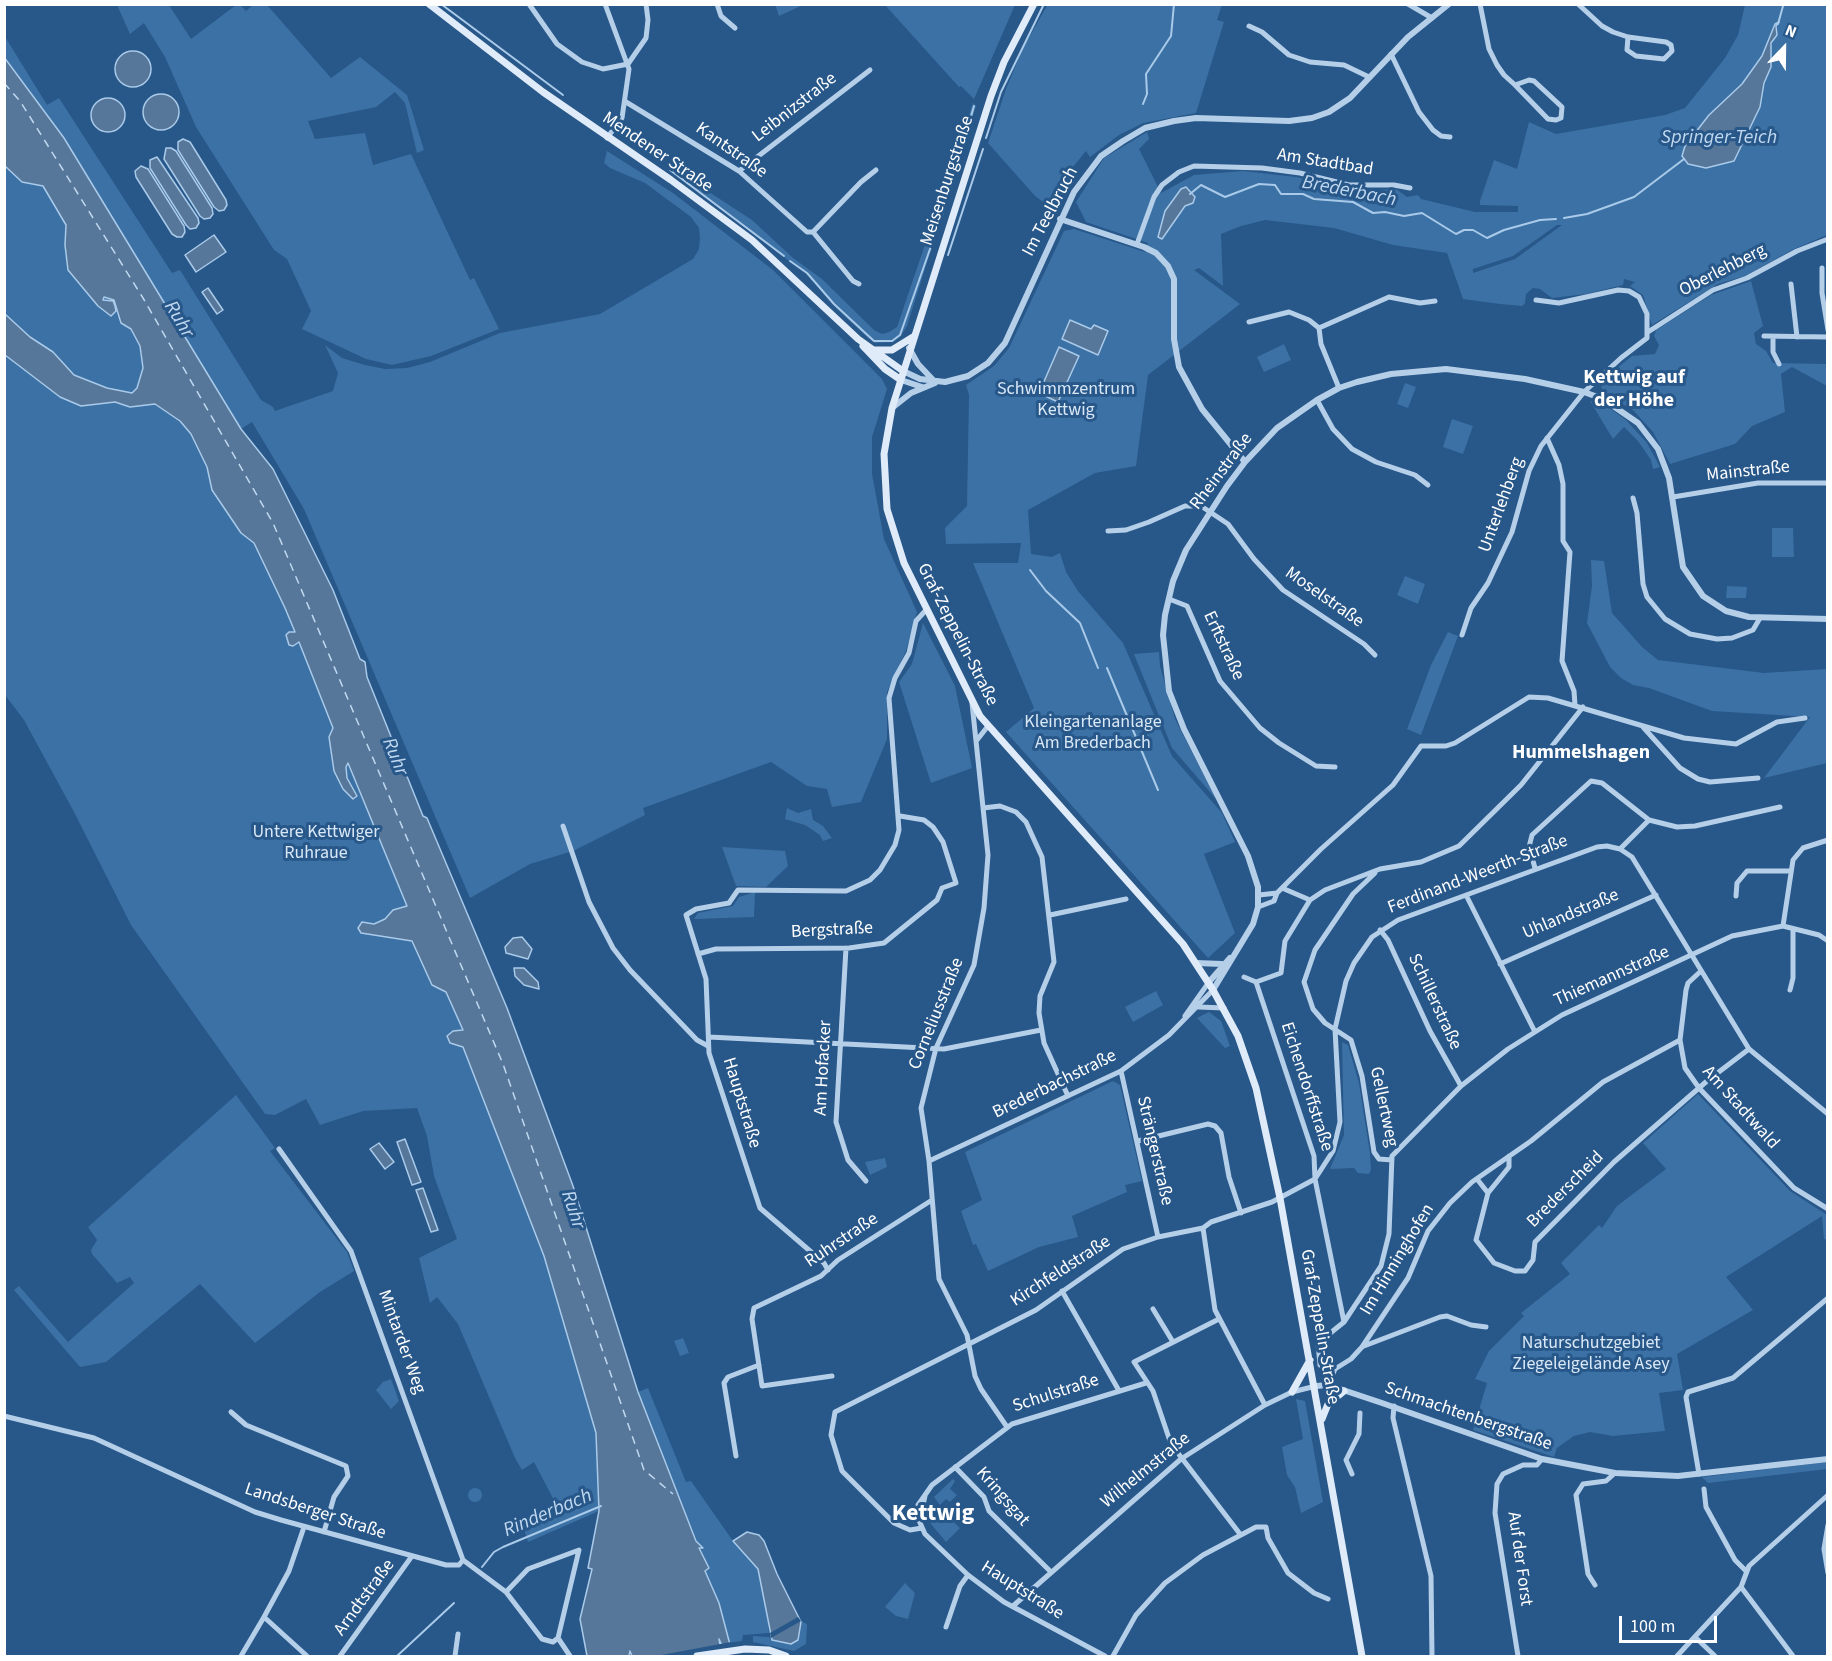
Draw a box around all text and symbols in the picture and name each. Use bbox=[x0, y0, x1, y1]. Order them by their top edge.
north arrow bbox=[1754, 18, 1814, 78]
text: N bbox=[1782, 19, 1800, 43]
street label: Leibnizstraße bbox=[748, 68, 842, 148]
street label: Mendener Straße bbox=[598, 108, 716, 198]
street label: Meisenburgstraße bbox=[917, 113, 979, 249]
street label: Kantstraße bbox=[691, 118, 771, 184]
water label: Springer-Teich bbox=[1661, 127, 1777, 151]
street label: Am Stadtbad bbox=[1275, 145, 1375, 181]
street label: Im Teelbruch bbox=[1018, 164, 1084, 260]
water label: Brederbach bbox=[1300, 171, 1398, 213]
street label: Oberlehberg bbox=[1676, 240, 1770, 302]
water label: Ruhr bbox=[158, 297, 198, 343]
district label: Kettwig auf der Höhe bbox=[1583, 367, 1685, 414]
park label: Schwimmzentrum Kettwig bbox=[997, 379, 1135, 422]
street label: Rheinstraße bbox=[1186, 429, 1258, 515]
street label: Unterlehberg bbox=[1475, 454, 1529, 556]
street label: Mainstraße bbox=[1705, 457, 1791, 487]
street label: Graf-Zeppelin-Straße bbox=[912, 560, 1002, 710]
street label: Moselstraße bbox=[1280, 563, 1368, 633]
street label: Erftstraße bbox=[1198, 608, 1248, 684]
park label: Kleingartenanlage Am Brederbach bbox=[1024, 712, 1162, 754]
water label: Ruhr bbox=[376, 734, 412, 780]
district label: Hummelshagen bbox=[1512, 742, 1650, 766]
park label: Untere Kettwiger Ruhraue bbox=[252, 822, 380, 864]
street label: Ferdinand-Weerth-Straße bbox=[1385, 831, 1571, 919]
street label: Uhlandstraße bbox=[1520, 885, 1622, 945]
street label: Bergstraße bbox=[790, 918, 874, 944]
street label: Thiemannstraße bbox=[1551, 942, 1673, 1012]
street label: Schillerstraße bbox=[1402, 950, 1466, 1054]
street label: Corneliusstraße bbox=[905, 955, 969, 1073]
street label: Am Hofacker bbox=[811, 1020, 837, 1116]
street label: Eichendorffstraße bbox=[1275, 1020, 1337, 1154]
street label: Brederbachstraße bbox=[990, 1046, 1120, 1124]
street label: Hauptstraße bbox=[717, 1055, 765, 1151]
street label: Am Stadtwald bbox=[1697, 1062, 1783, 1154]
street label: Gellertweg bbox=[1364, 1065, 1402, 1149]
street label: Strängerstraße bbox=[1131, 1094, 1177, 1208]
street label: Brederscheid bbox=[1523, 1147, 1609, 1233]
water label: Ruhr bbox=[555, 1188, 589, 1232]
street label: Im Hinninghofen bbox=[1356, 1201, 1440, 1319]
street label: Ruhrstraße bbox=[801, 1209, 883, 1273]
street label: Kirchfeldstraße bbox=[1007, 1232, 1115, 1312]
street label: Graf-Zeppelin-Straße bbox=[1295, 1248, 1343, 1406]
street label: Mintarder Weg bbox=[372, 1287, 430, 1397]
park label: Naturschutzgebiet Ziegeleigelände Asey bbox=[1512, 1333, 1670, 1376]
street label: Schulstraße bbox=[1010, 1370, 1102, 1418]
street label: Schmachtenbergstraße bbox=[1381, 1378, 1555, 1456]
street label: Wilhelmstraße bbox=[1097, 1428, 1195, 1514]
street label: Kringsgat bbox=[970, 1463, 1034, 1531]
street label: Landsberger Straße bbox=[242, 1479, 388, 1545]
water label: Rinderbach bbox=[500, 1485, 596, 1543]
district label: Kettwig bbox=[892, 1501, 974, 1529]
street label: Auf der Forst bbox=[1502, 1510, 1536, 1608]
street label: Arndtstraße bbox=[330, 1556, 400, 1640]
street label: Hauptstraße bbox=[977, 1557, 1067, 1625]
scale bar bbox=[1622, 1604, 1720, 1642]
text: 100 m bbox=[1630, 1614, 1675, 1639]

